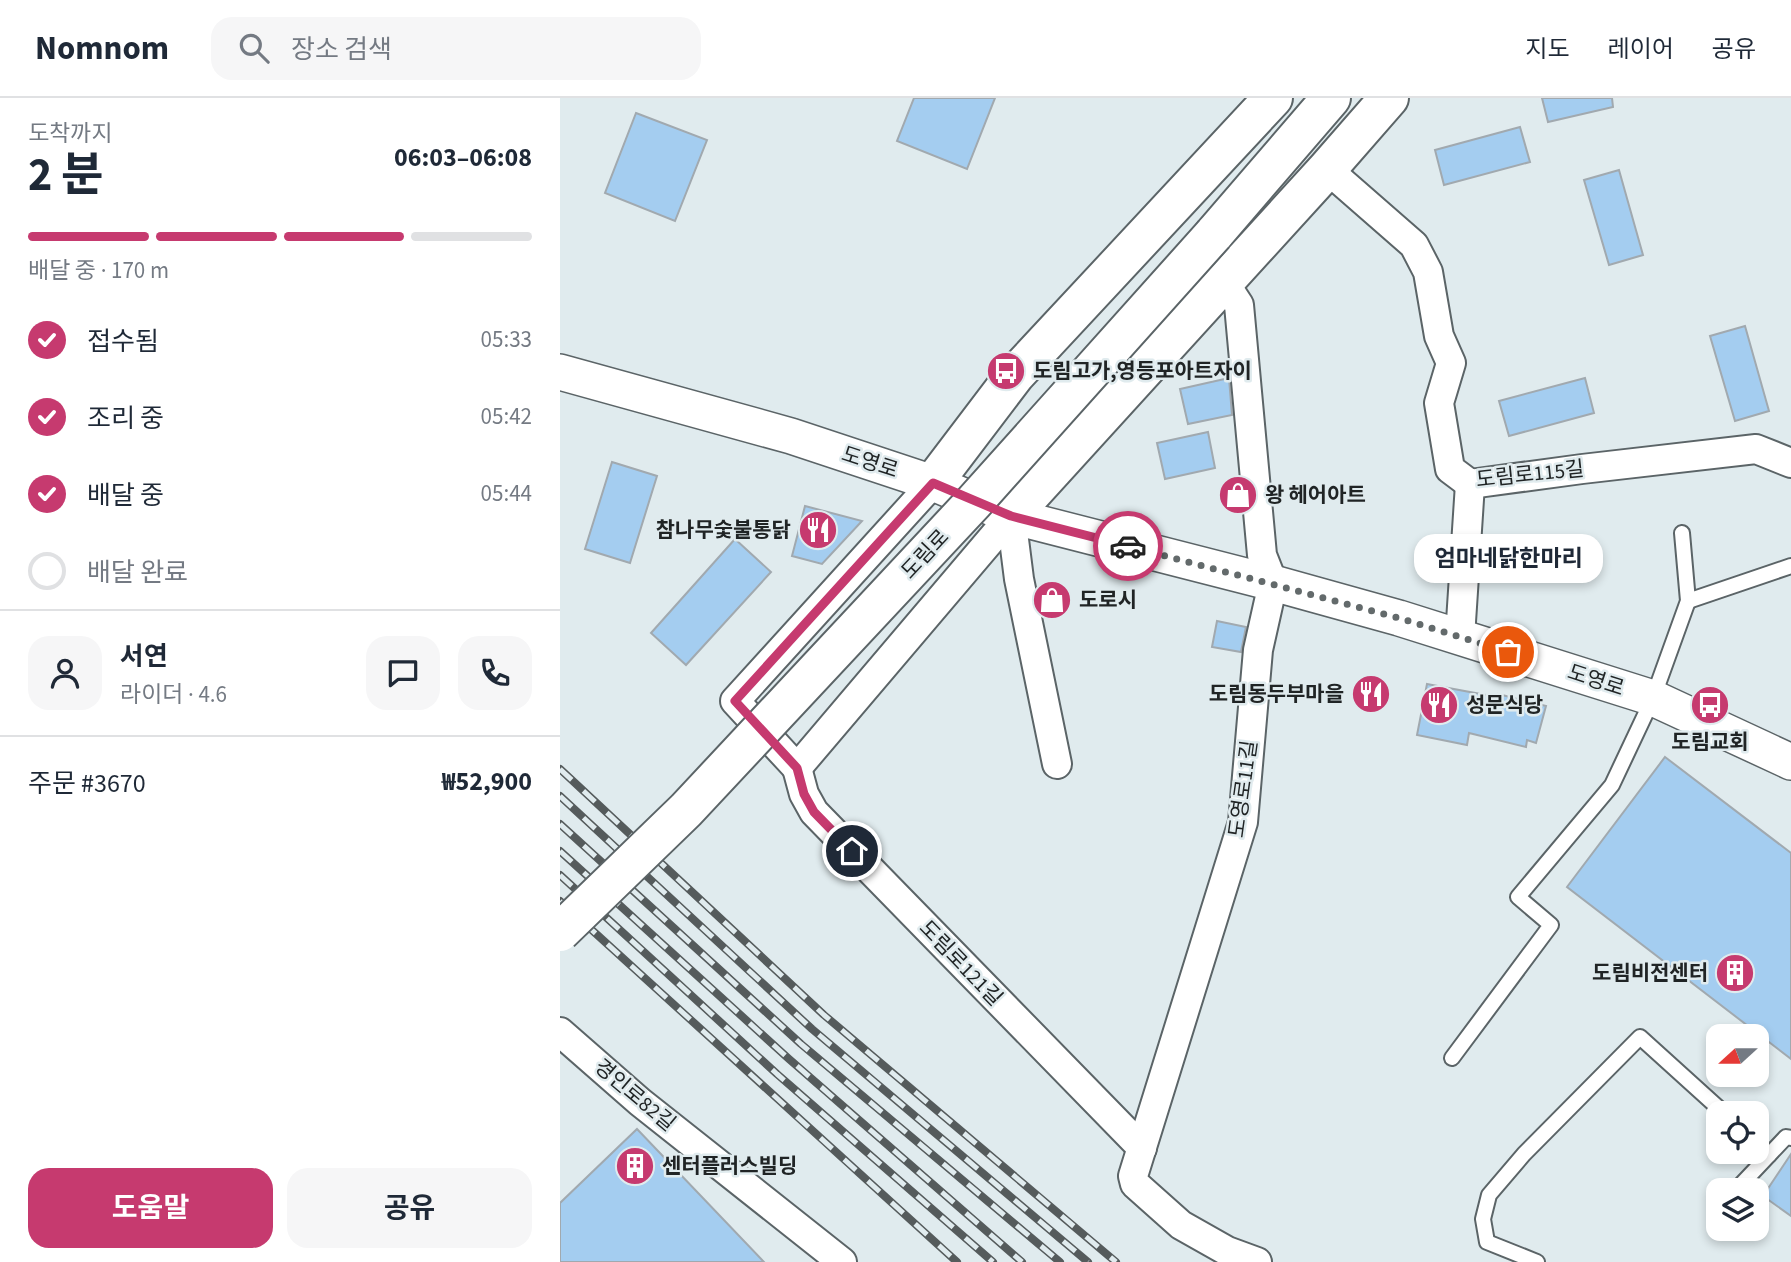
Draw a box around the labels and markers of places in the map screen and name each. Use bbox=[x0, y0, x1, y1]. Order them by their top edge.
bus stop icon: 도림고가,영등포아트자이 bbox=[985, 350, 1027, 392]
place label: 도림고가,영등포아트자이 bbox=[1033, 356, 1252, 386]
shop icon: 왕 헤어아트 bbox=[1217, 474, 1259, 516]
place label: 왕 헤어아트 bbox=[1265, 480, 1366, 510]
restaurant icon: 참나무숯불통닭 bbox=[797, 509, 839, 551]
place label: 참나무숯불통닭 bbox=[656, 515, 791, 545]
callout: 엄마네닭한마리 bbox=[1413, 533, 1602, 582]
shop icon: 도로시 bbox=[1031, 579, 1073, 621]
place label: 도로시 bbox=[1079, 585, 1137, 615]
pin bbox=[1478, 622, 1538, 682]
restaurant icon: 도림동두부마을 bbox=[1350, 673, 1392, 715]
place label: 도림동두부마을 bbox=[1209, 679, 1344, 709]
restaurant icon: 성문식당 bbox=[1418, 684, 1460, 726]
bus stop icon: 도림교회 bbox=[1689, 684, 1731, 726]
place label: 성문식당 bbox=[1466, 690, 1543, 720]
place label: 도림교회 bbox=[1671, 727, 1749, 757]
pin bbox=[822, 821, 882, 881]
building icon: 도림비전센터 bbox=[1714, 952, 1756, 994]
place label: 도림비전센터 bbox=[1592, 958, 1708, 988]
building icon: 센터플러스빌딩 bbox=[614, 1145, 656, 1187]
place label: 센터플러스빌딩 bbox=[662, 1151, 797, 1181]

